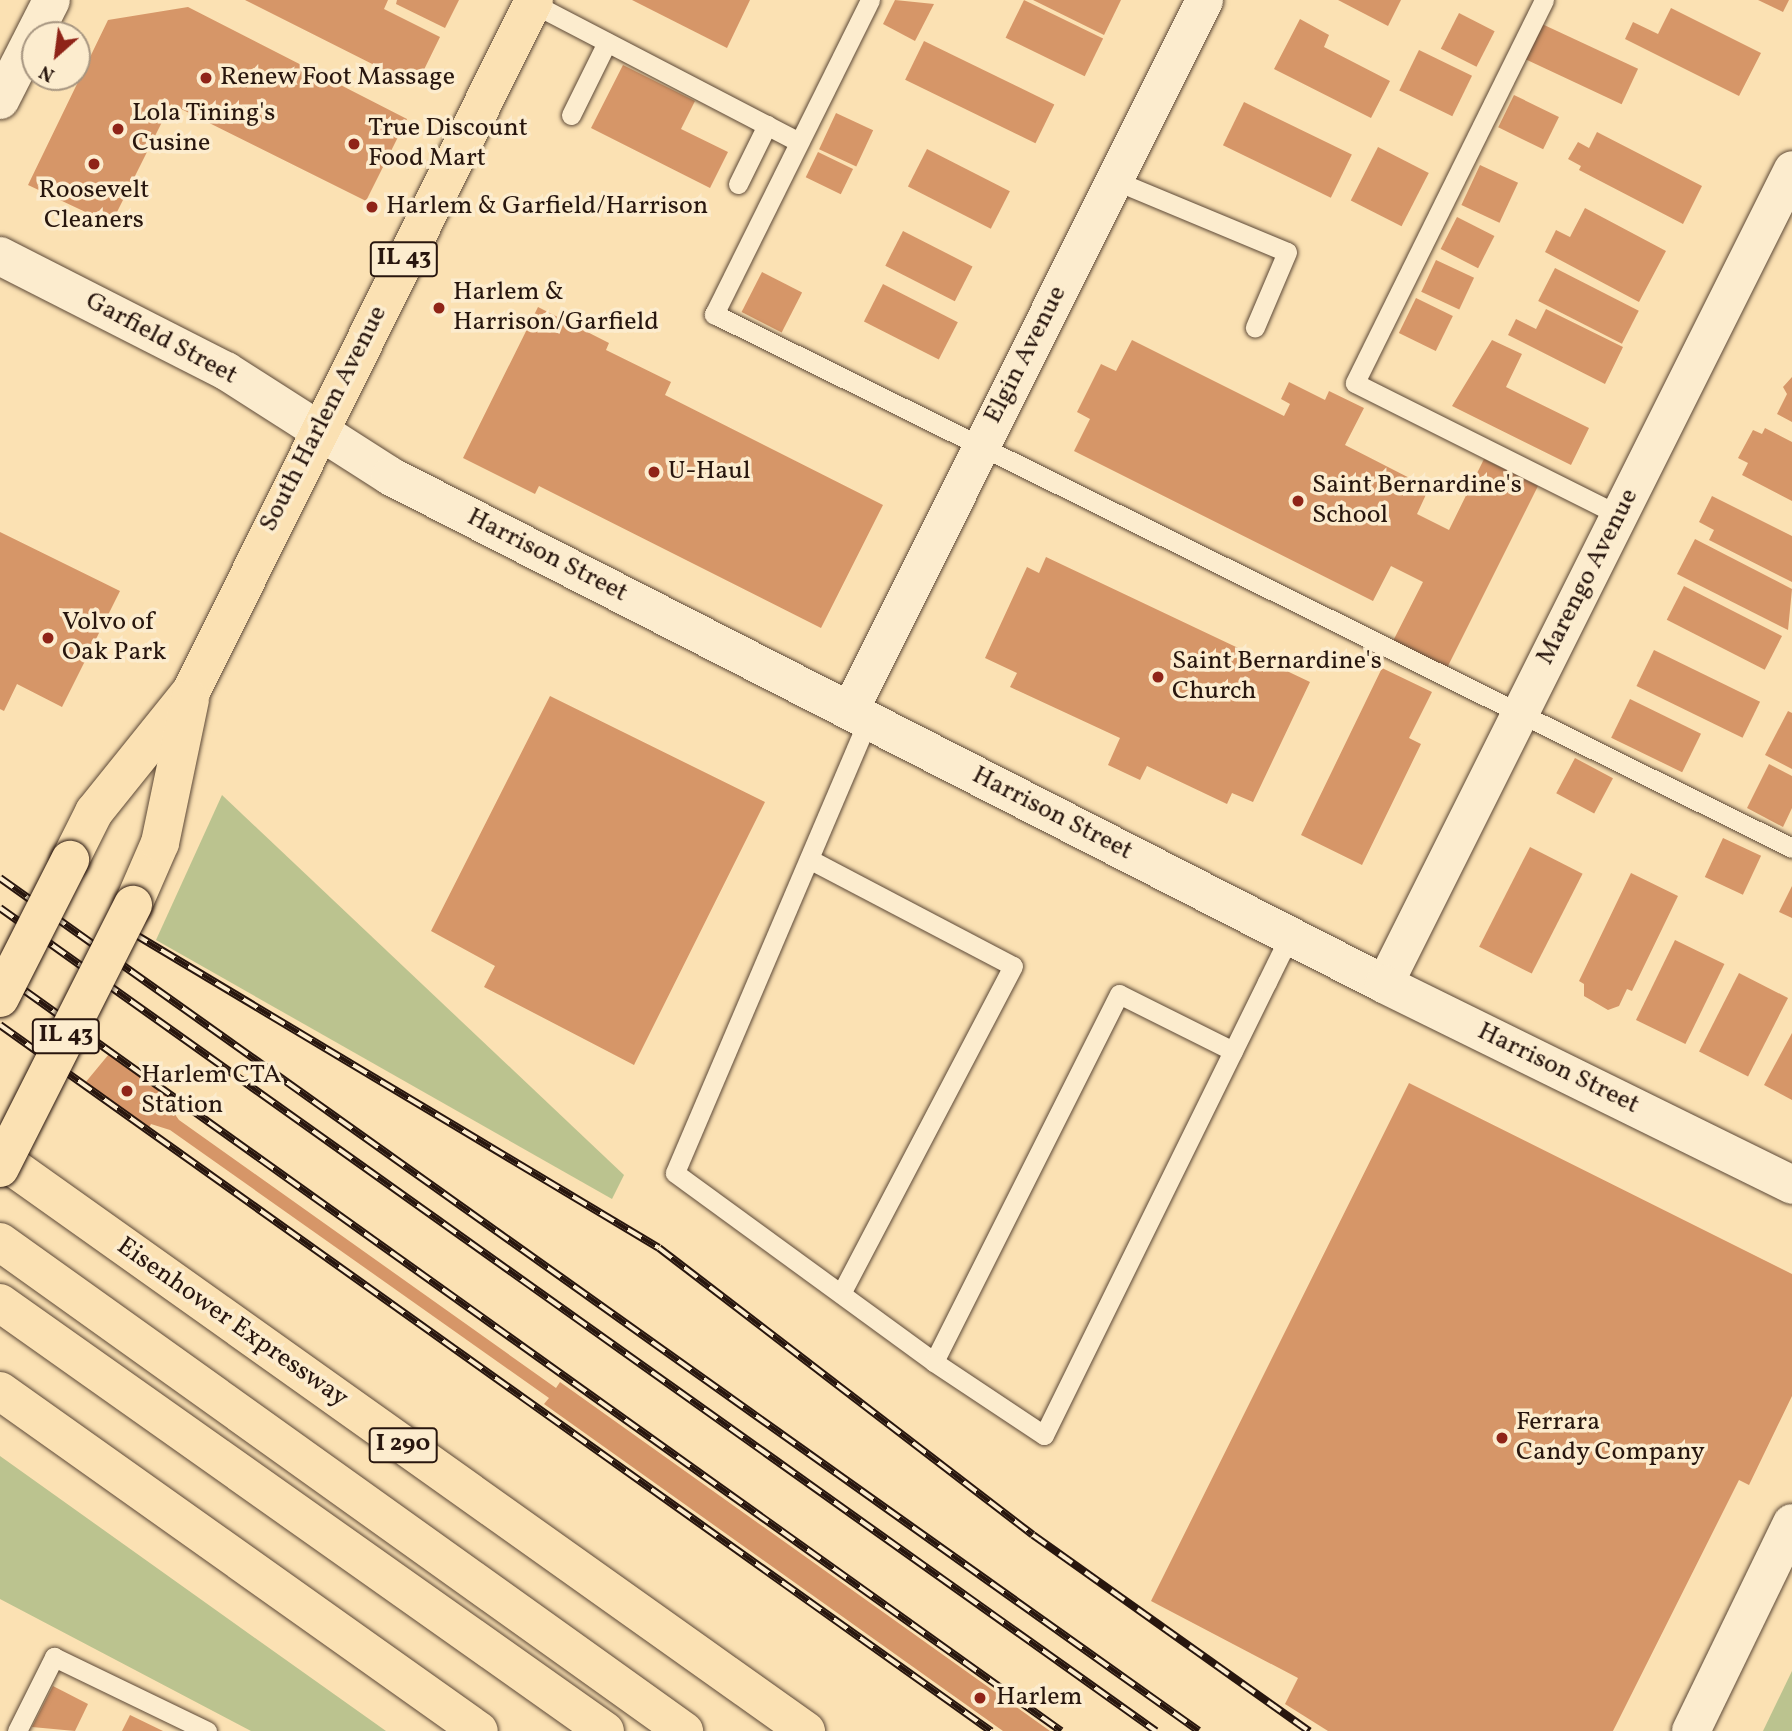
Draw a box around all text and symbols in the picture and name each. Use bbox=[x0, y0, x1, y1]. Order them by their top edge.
north arrow bbox=[21, 21, 91, 91]
text: N bbox=[35, 58, 59, 87]
place label: Renew Foot Massage bbox=[220, 62, 456, 94]
marker: Renew Foot Massage bbox=[198, 70, 214, 86]
place label: Lola Tining's Cusine bbox=[132, 98, 276, 160]
place label: True Discount Food Mart bbox=[368, 113, 528, 174]
marker: Lola Tining's Cusine bbox=[110, 121, 126, 137]
marker: True Discount Food Mart bbox=[346, 136, 362, 152]
marker: Roosevelt Cleaners bbox=[86, 156, 102, 172]
place label: Roosevelt Cleaners bbox=[39, 175, 149, 236]
place label: Harlem & Garfield/Harrison bbox=[386, 191, 708, 223]
marker: Harlem & Garfield/Harrison bbox=[364, 199, 380, 215]
road number: IL 43 bbox=[369, 238, 439, 280]
place label: Harlem & Harrison/Garfield bbox=[453, 277, 659, 338]
street label: Elgin Avenue bbox=[978, 281, 1074, 429]
street label: Garfield Street bbox=[80, 286, 242, 392]
marker: Harlem & Harrison/Garfield bbox=[431, 300, 447, 316]
street label: South Harlem Avenue bbox=[253, 301, 395, 537]
place label: U-Haul bbox=[668, 456, 751, 488]
marker: U-Haul bbox=[646, 464, 662, 480]
place label: Saint Bernardine's School bbox=[1312, 470, 1522, 532]
street label: Marengo Avenue bbox=[1530, 484, 1646, 670]
marker: Saint Bernardine's School bbox=[1290, 493, 1306, 509]
street label: Harrison Street bbox=[462, 502, 632, 610]
place label: Volvo of Oak Park bbox=[62, 607, 166, 668]
marker: Volvo of Oak Park bbox=[40, 630, 56, 646]
place label: Saint Bernardine's Church bbox=[1172, 646, 1382, 708]
marker: Saint Bernardine's Church bbox=[1150, 669, 1166, 685]
street label: Harrison Street bbox=[967, 760, 1137, 868]
road number: IL 43 bbox=[31, 1016, 101, 1056]
street label: Harrison Street bbox=[1472, 1016, 1644, 1122]
place label: Harlem CTA Station bbox=[141, 1060, 281, 1122]
marker: Harlem CTA Station bbox=[119, 1083, 135, 1099]
street label: Eisenhower Expressway bbox=[110, 1231, 354, 1415]
place label: Ferrara Candy Company bbox=[1516, 1407, 1706, 1468]
road number: I 290 bbox=[368, 1424, 438, 1465]
marker: Ferrara Candy Company bbox=[1494, 1430, 1510, 1446]
place label: Harlem bbox=[996, 1682, 1083, 1714]
marker: Harlem bbox=[970, 1688, 990, 1708]

